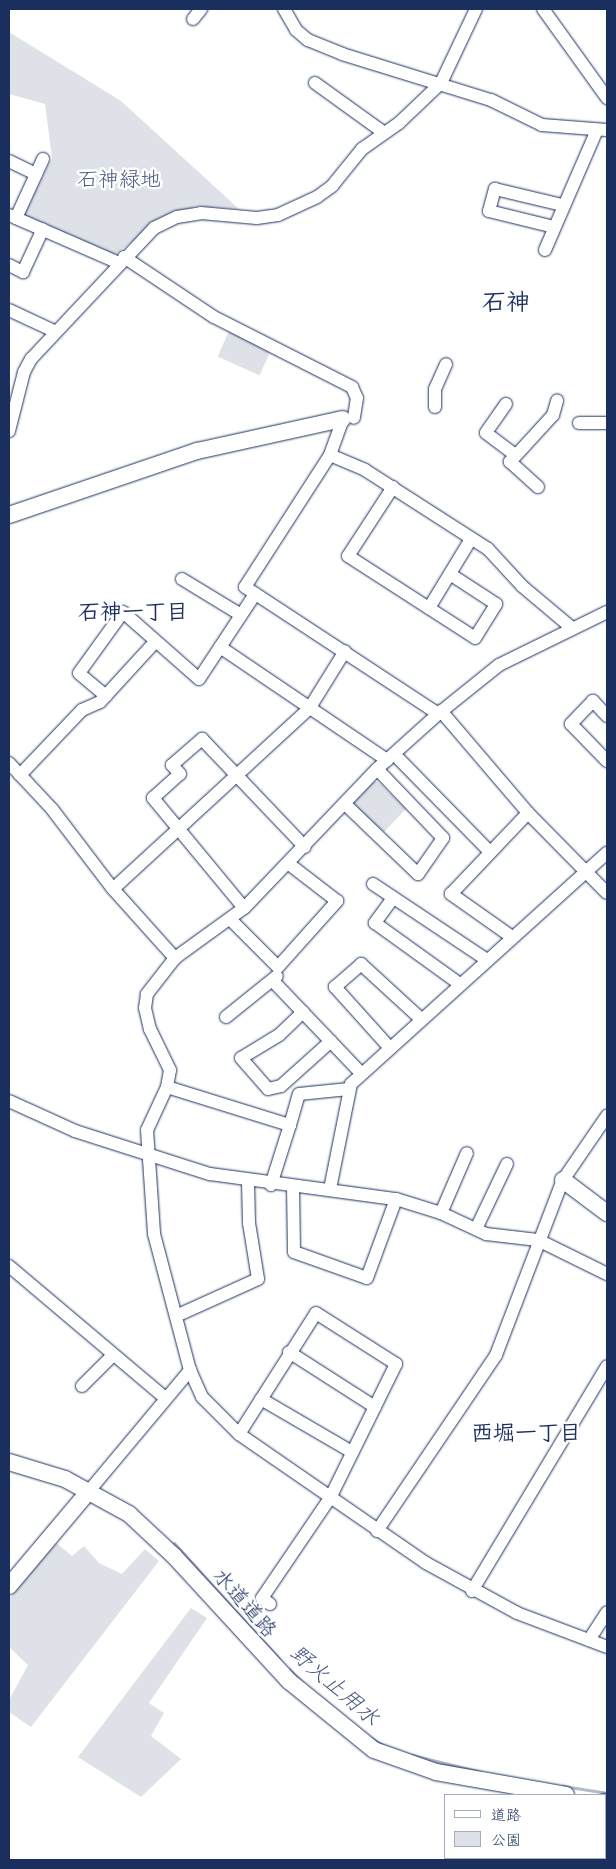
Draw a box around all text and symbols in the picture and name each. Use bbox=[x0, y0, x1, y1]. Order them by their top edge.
park label: 石神緑地 bbox=[77, 166, 161, 192]
district label: 石神 bbox=[482, 288, 530, 316]
district label: 石神一丁目 bbox=[78, 599, 188, 625]
district label: 西堀一丁目 bbox=[471, 1420, 581, 1446]
street label: 水道道路 bbox=[208, 1563, 282, 1643]
water label: 野火止用水 bbox=[285, 1639, 385, 1731]
legend bbox=[444, 1794, 606, 1859]
text: 道路 bbox=[491, 1806, 521, 1824]
text: 公園 bbox=[491, 1831, 521, 1849]

